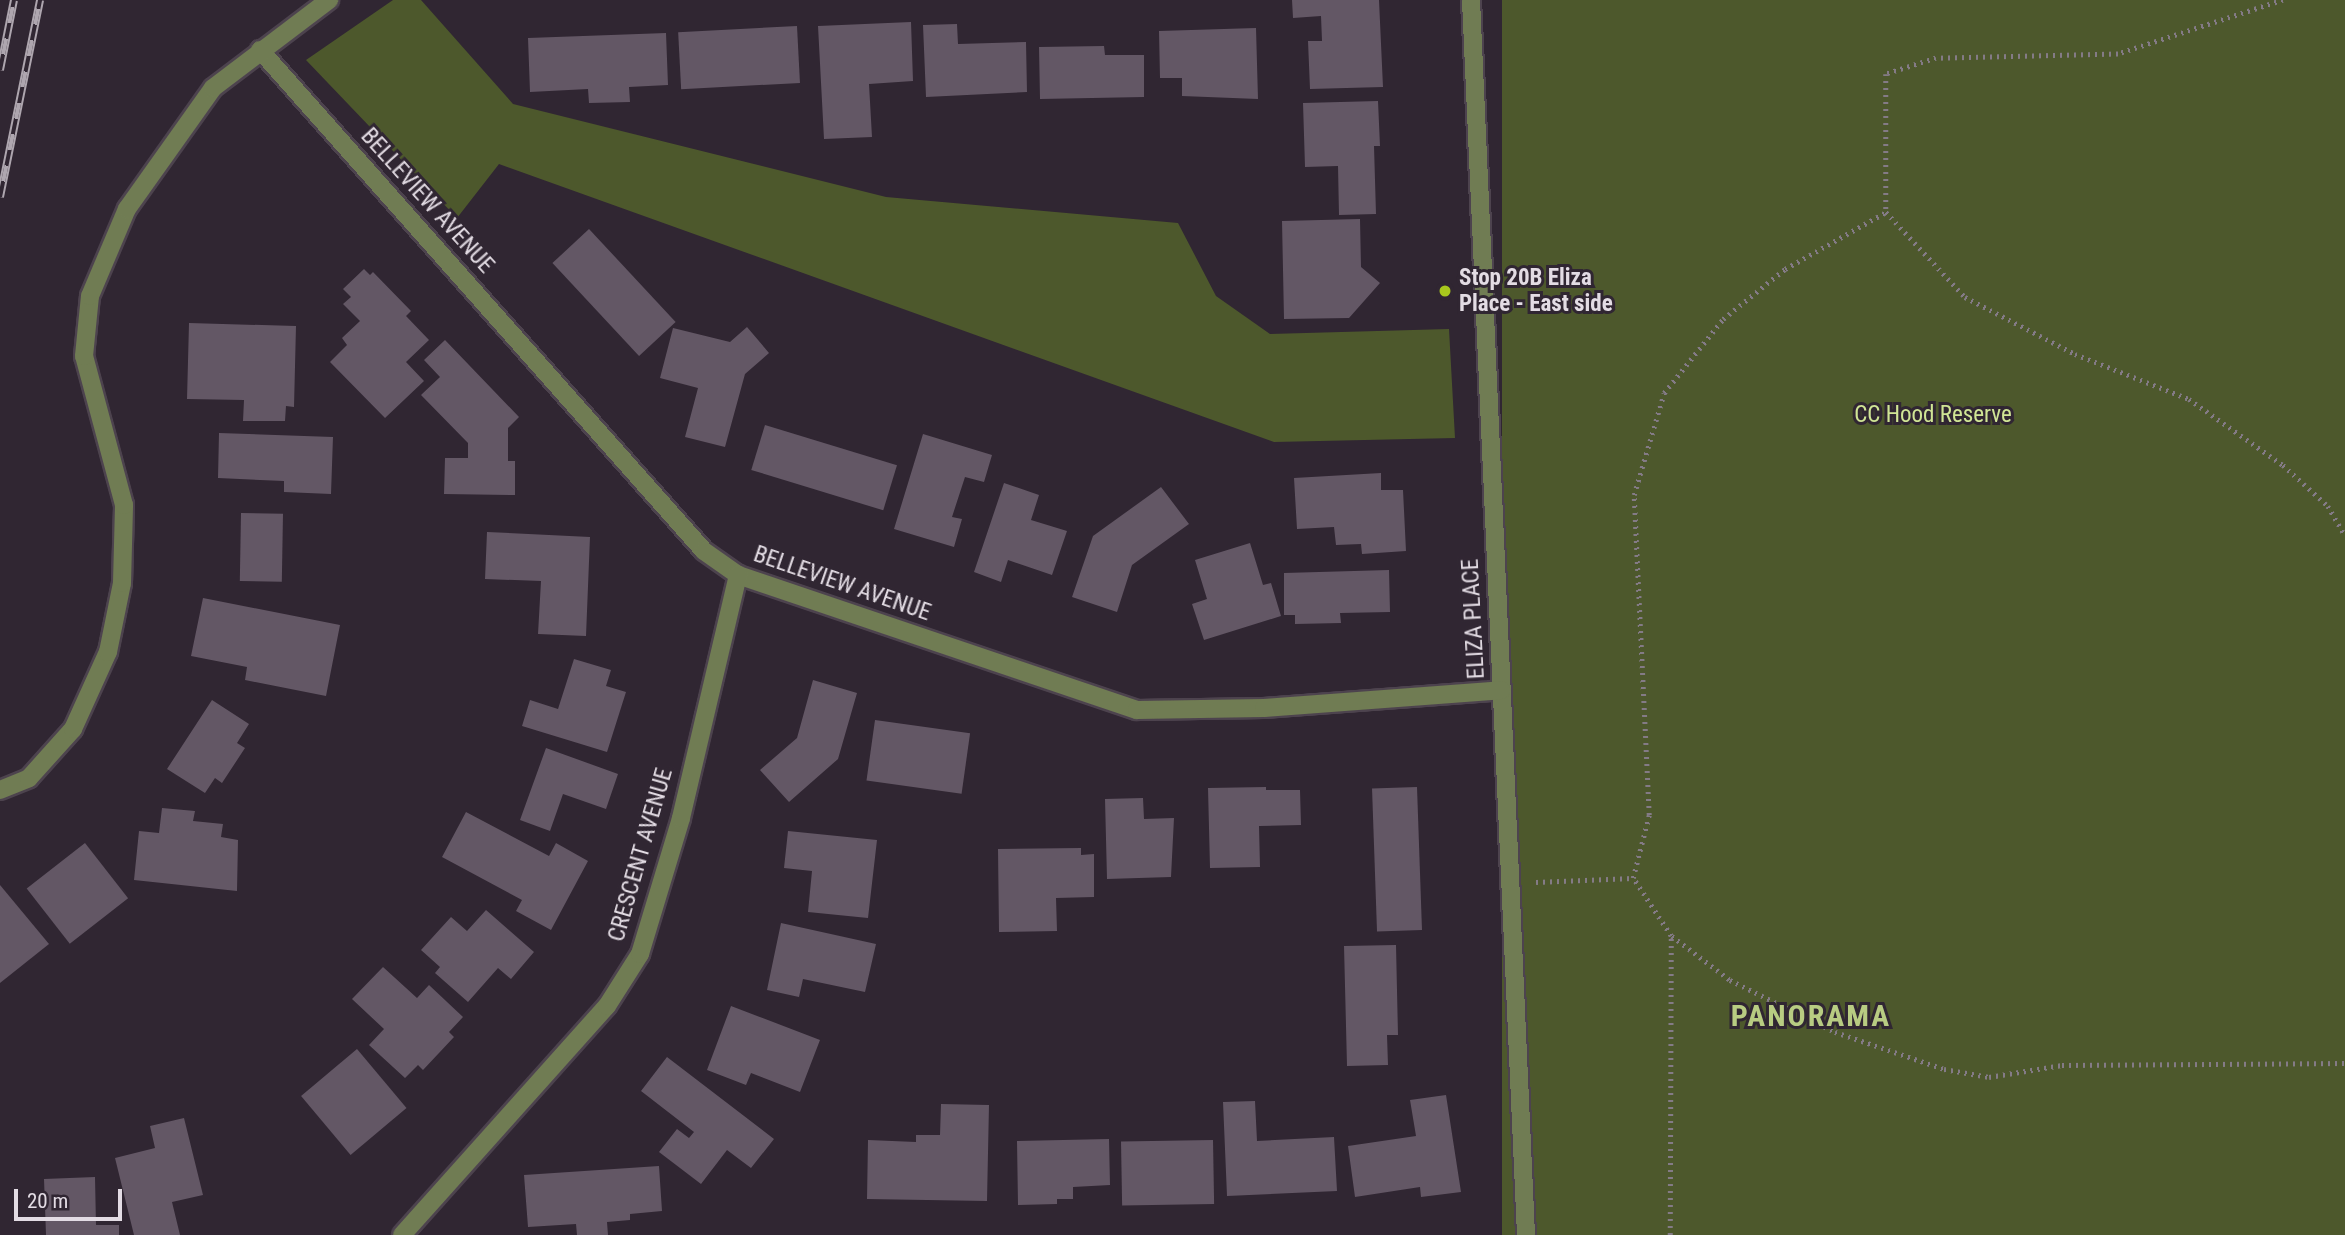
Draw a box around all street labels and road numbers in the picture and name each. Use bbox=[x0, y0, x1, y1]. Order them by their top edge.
street label: BELLEVIEW AVENUE bbox=[355, 123, 499, 279]
street label: BELLEVIEW AVENUE bbox=[750, 541, 934, 627]
street label: ELIZA PLACE bbox=[1457, 558, 1491, 680]
street label: CRESCENT AVENUE bbox=[603, 765, 679, 945]

